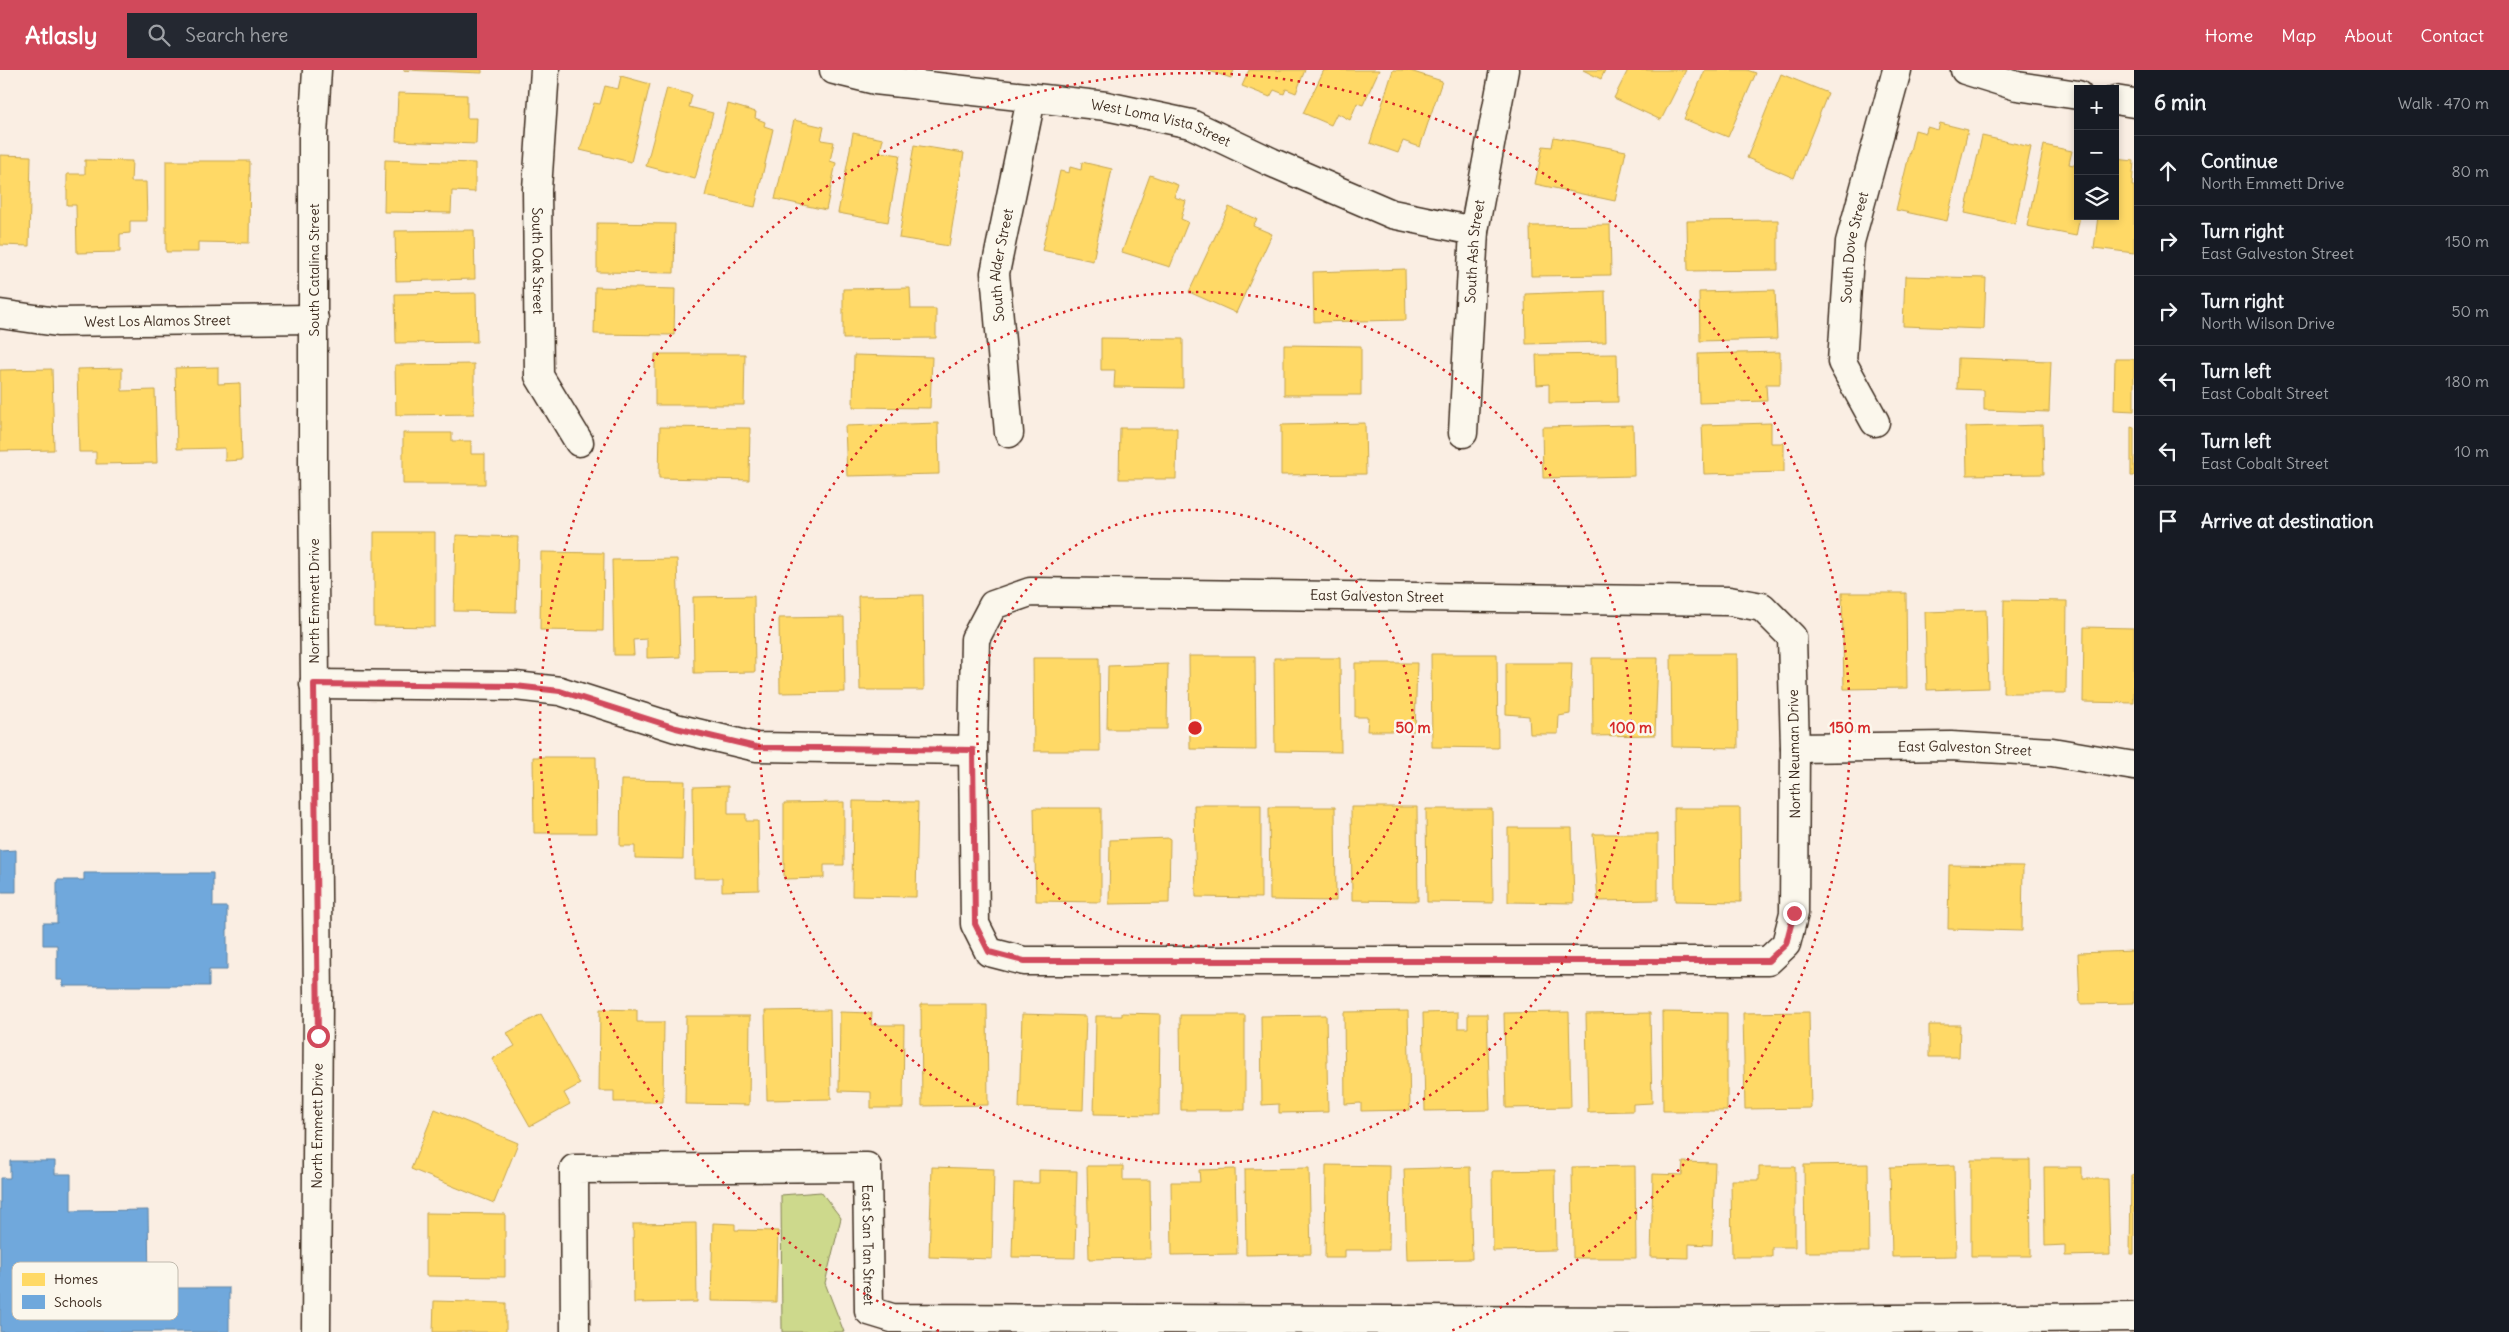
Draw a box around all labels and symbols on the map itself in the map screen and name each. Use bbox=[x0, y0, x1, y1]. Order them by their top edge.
street label: West Loma Vista Street bbox=[1090, 95, 1234, 151]
street label: South Dove Street bbox=[1837, 189, 1872, 304]
street label: South Ash Street bbox=[1461, 198, 1489, 304]
street label: South Catalina Street bbox=[305, 203, 323, 336]
street label: South Oak Street bbox=[528, 207, 547, 314]
street label: South Alder Street bbox=[986, 207, 1017, 322]
street label: West Los Alamos Street bbox=[84, 311, 231, 331]
street label: North Emmett Drive bbox=[305, 538, 323, 664]
street label: East Galveston Street bbox=[1310, 586, 1444, 606]
street label: North Neuman Drive bbox=[1784, 689, 1804, 819]
text: 50 m bbox=[1395, 718, 1431, 737]
text: 100 m bbox=[1610, 718, 1652, 737]
text: 150 m bbox=[1829, 718, 1871, 737]
centre of rings bbox=[1186, 719, 1204, 737]
street label: East Galveston Street bbox=[1898, 737, 2033, 760]
route end bbox=[1783, 902, 1806, 925]
route start bbox=[307, 1025, 330, 1048]
street label: North Emmett Drive bbox=[308, 1063, 327, 1189]
street label: East San Tan Street bbox=[858, 1184, 878, 1306]
legend bbox=[12, 1262, 178, 1320]
text: Homes bbox=[54, 1270, 98, 1288]
text: Schools bbox=[54, 1293, 102, 1311]

